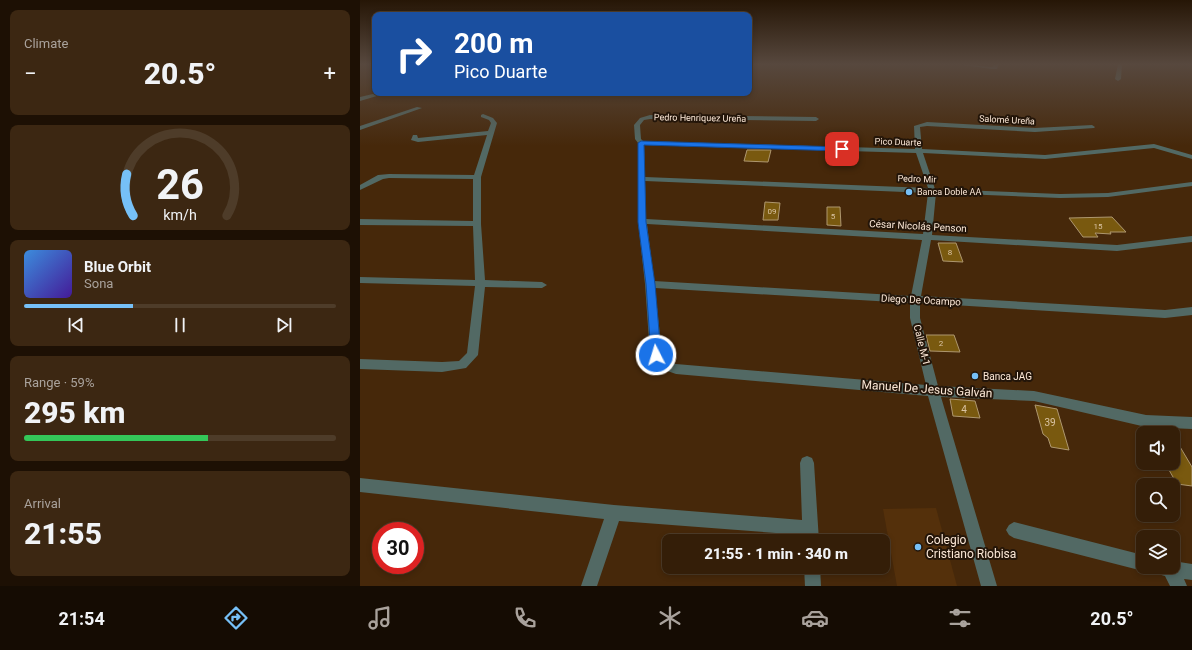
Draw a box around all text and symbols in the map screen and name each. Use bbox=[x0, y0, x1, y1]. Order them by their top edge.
text: 200 m bbox=[454, 27, 533, 60]
icon: right bbox=[388, 28, 440, 80]
text: Climate bbox=[24, 36, 68, 51]
text: 20.5° bbox=[144, 56, 216, 91]
text: − bbox=[24, 61, 37, 86]
text: + bbox=[324, 61, 336, 86]
text: Pico Duarte bbox=[454, 61, 547, 82]
street label: Pedro Henriquez Ureña bbox=[654, 112, 746, 124]
street label: Salomé Ureña bbox=[979, 114, 1035, 126]
pin bbox=[825, 132, 859, 166]
street label: Pico Duarte bbox=[874, 136, 922, 148]
icon: arrive bbox=[831, 138, 853, 160]
text: 26 bbox=[156, 160, 204, 209]
street label: Pedro Mir bbox=[897, 173, 937, 185]
marker: Banca Doble AA bbox=[904, 187, 914, 197]
place label: Banca Doble AA bbox=[917, 187, 981, 197]
text: km/h bbox=[163, 206, 197, 222]
house number: 09 bbox=[768, 207, 777, 216]
house number: 5 bbox=[831, 212, 836, 221]
street label: César Nicolás Penson bbox=[869, 218, 967, 234]
house number: 15 bbox=[1094, 222, 1103, 231]
house number: 8 bbox=[948, 248, 953, 257]
text: Blue Orbit bbox=[84, 258, 151, 276]
text: Sona bbox=[84, 276, 113, 291]
street label: Diego De Ocampo bbox=[881, 292, 962, 308]
icon: previous bbox=[65, 314, 87, 336]
icon: pause bbox=[169, 314, 191, 336]
icon: next bbox=[273, 314, 295, 336]
street label: Calle M-1 bbox=[912, 323, 932, 367]
position arrow bbox=[635, 334, 677, 376]
house number: 2 bbox=[939, 339, 944, 348]
marker: Banca JAG bbox=[970, 371, 980, 381]
place label: Banca JAG bbox=[983, 371, 1032, 382]
text: Range · 59% bbox=[24, 375, 94, 390]
street label: Manuel De Jesus Galván bbox=[861, 377, 993, 401]
text: 295 km bbox=[24, 395, 126, 430]
house number: 4 bbox=[961, 404, 967, 415]
house number: 39 bbox=[1044, 417, 1056, 428]
map controls bbox=[1136, 426, 1180, 574]
button: sound bbox=[1136, 426, 1180, 470]
button: search bbox=[1136, 478, 1180, 522]
text: Arrival bbox=[24, 496, 61, 511]
text: 21:55 bbox=[24, 516, 102, 551]
speed limit sign: 30 bbox=[372, 522, 424, 574]
button: layers bbox=[1136, 530, 1180, 574]
place label: Colegio Cristiano Riobisa bbox=[926, 533, 1016, 561]
marker: Colegio Cristiano Riobisa bbox=[913, 542, 923, 552]
text: 21:55 · 1 min · 340 m bbox=[704, 545, 848, 563]
icon: directions bbox=[222, 604, 250, 632]
icon: music bbox=[366, 604, 394, 632]
icon: phone bbox=[511, 604, 539, 632]
icon: climate bbox=[656, 604, 684, 632]
icon: car bbox=[801, 604, 829, 632]
icon: filters bbox=[946, 604, 974, 632]
text: 21:54 bbox=[58, 608, 105, 629]
text: 20.5° bbox=[1090, 608, 1134, 629]

